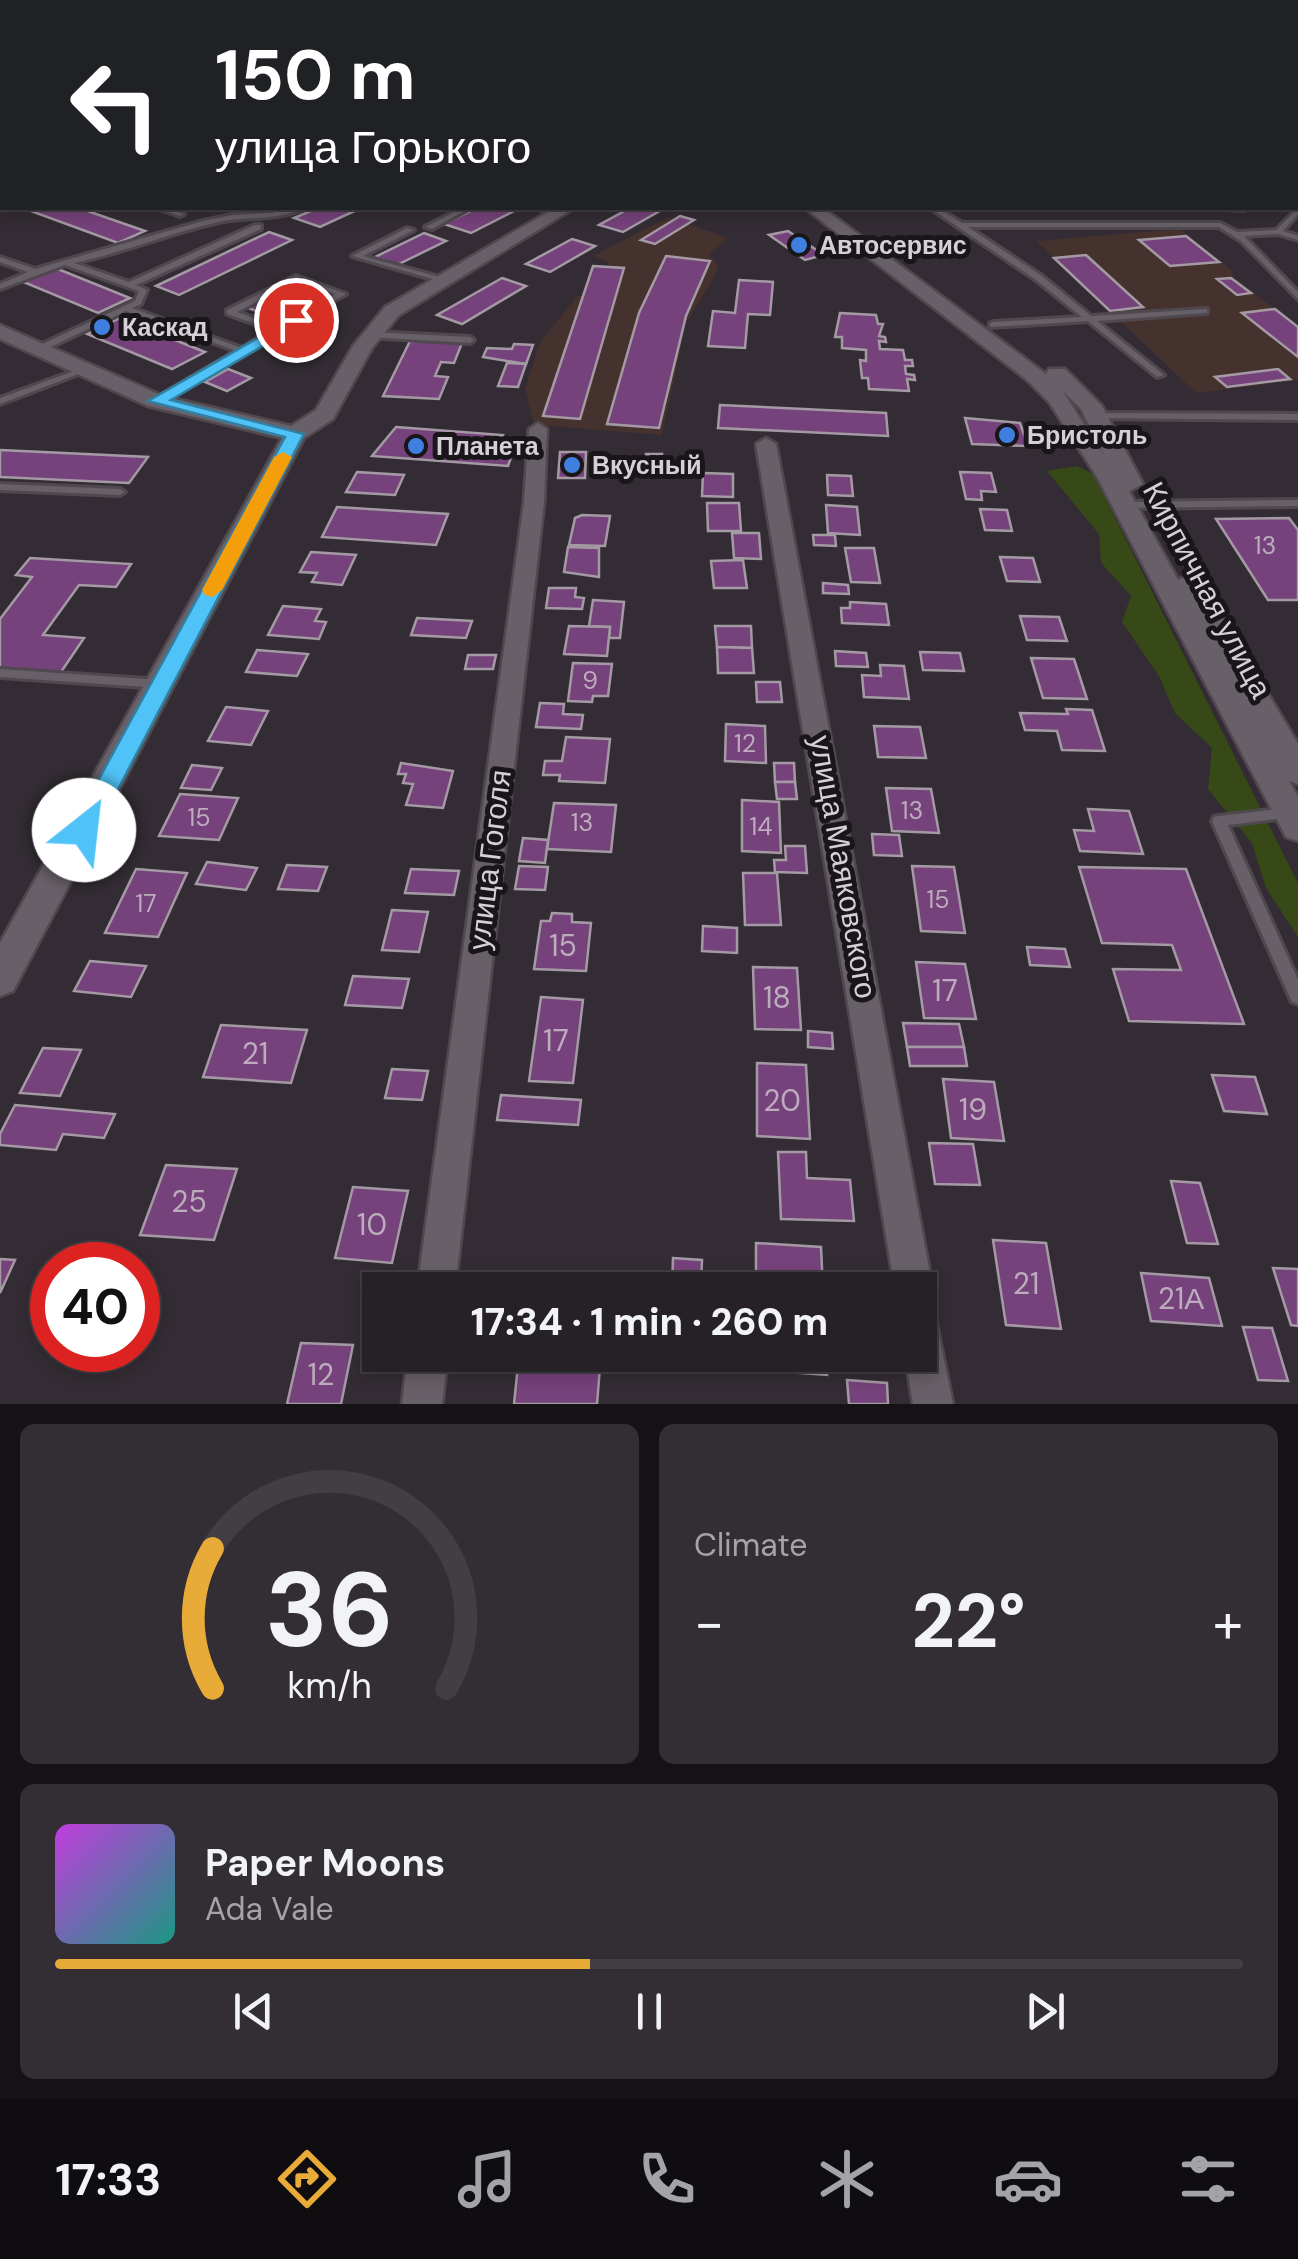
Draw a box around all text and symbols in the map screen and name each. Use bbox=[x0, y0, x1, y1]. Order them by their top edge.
text: 150 m bbox=[215, 30, 416, 121]
icon: left bbox=[50, 40, 180, 170]
text: улица Горького bbox=[215, 118, 531, 177]
place label: Автосервис bbox=[819, 229, 967, 262]
marker: Автосервис bbox=[788, 234, 810, 256]
pin bbox=[254, 278, 339, 363]
icon: arrive bbox=[269, 293, 324, 348]
place label: Каскад bbox=[122, 311, 208, 344]
marker: Каскад bbox=[91, 316, 113, 338]
place label: Бристоль bbox=[1027, 419, 1147, 452]
marker: Бристоль bbox=[996, 424, 1018, 446]
place label: Планета bbox=[436, 430, 540, 463]
marker: Планета bbox=[405, 435, 427, 457]
place label: Вкусный bbox=[592, 449, 702, 482]
marker: Вкусный bbox=[561, 454, 583, 476]
street label: Кирпичная улица bbox=[1134, 475, 1281, 705]
house number: 13 bbox=[1254, 529, 1276, 562]
house number: 9 bbox=[582, 664, 598, 697]
house number: 12 bbox=[734, 727, 756, 760]
street label: улица Маяковского bbox=[801, 732, 886, 1002]
street label: улица Гоголя bbox=[459, 768, 520, 952]
position arrow bbox=[32, 778, 136, 882]
house number: 13 bbox=[901, 794, 923, 827]
house number: 15 bbox=[187, 801, 211, 834]
house number: 13 bbox=[571, 806, 593, 839]
house number: 14 bbox=[750, 810, 772, 843]
house number: 15 bbox=[926, 883, 950, 916]
house number: 17 bbox=[135, 887, 157, 920]
house number: 15 bbox=[549, 926, 577, 965]
house number: 17 bbox=[932, 971, 958, 1010]
house number: 18 bbox=[763, 978, 791, 1017]
house number: 17 bbox=[543, 1021, 569, 1060]
house number: 21 bbox=[242, 1034, 268, 1073]
house number: 20 bbox=[763, 1081, 801, 1120]
house number: 19 bbox=[959, 1090, 987, 1129]
house number: 25 bbox=[171, 1182, 207, 1221]
house number: 10 bbox=[357, 1205, 387, 1244]
speed limit sign: 40 bbox=[30, 1242, 160, 1372]
house number: 21 bbox=[1013, 1264, 1039, 1303]
house number: 21А bbox=[1158, 1279, 1204, 1318]
text: 17:34 · 1 min · 260 m bbox=[471, 1297, 828, 1347]
house number: 12 bbox=[308, 1355, 334, 1394]
text: Climate bbox=[694, 1524, 808, 1566]
text: 36 bbox=[265, 1543, 394, 1678]
text: 22° bbox=[911, 1573, 1026, 1670]
text: − bbox=[694, 1587, 724, 1659]
text: + bbox=[1213, 1587, 1243, 1659]
text: km/h bbox=[287, 1663, 372, 1709]
text: Paper Moons bbox=[205, 1838, 445, 1888]
text: Ada Vale bbox=[205, 1888, 334, 1930]
icon: previous bbox=[226, 1984, 281, 2039]
icon: pause bbox=[622, 1984, 677, 2039]
icon: next bbox=[1018, 1984, 1073, 2039]
icon: directions bbox=[272, 2144, 342, 2214]
icon: music bbox=[452, 2144, 522, 2214]
icon: phone bbox=[632, 2144, 702, 2214]
icon: climate bbox=[812, 2144, 882, 2214]
icon: car bbox=[993, 2144, 1063, 2214]
icon: filters bbox=[1173, 2144, 1243, 2214]
text: 17:33 bbox=[55, 2150, 161, 2209]

